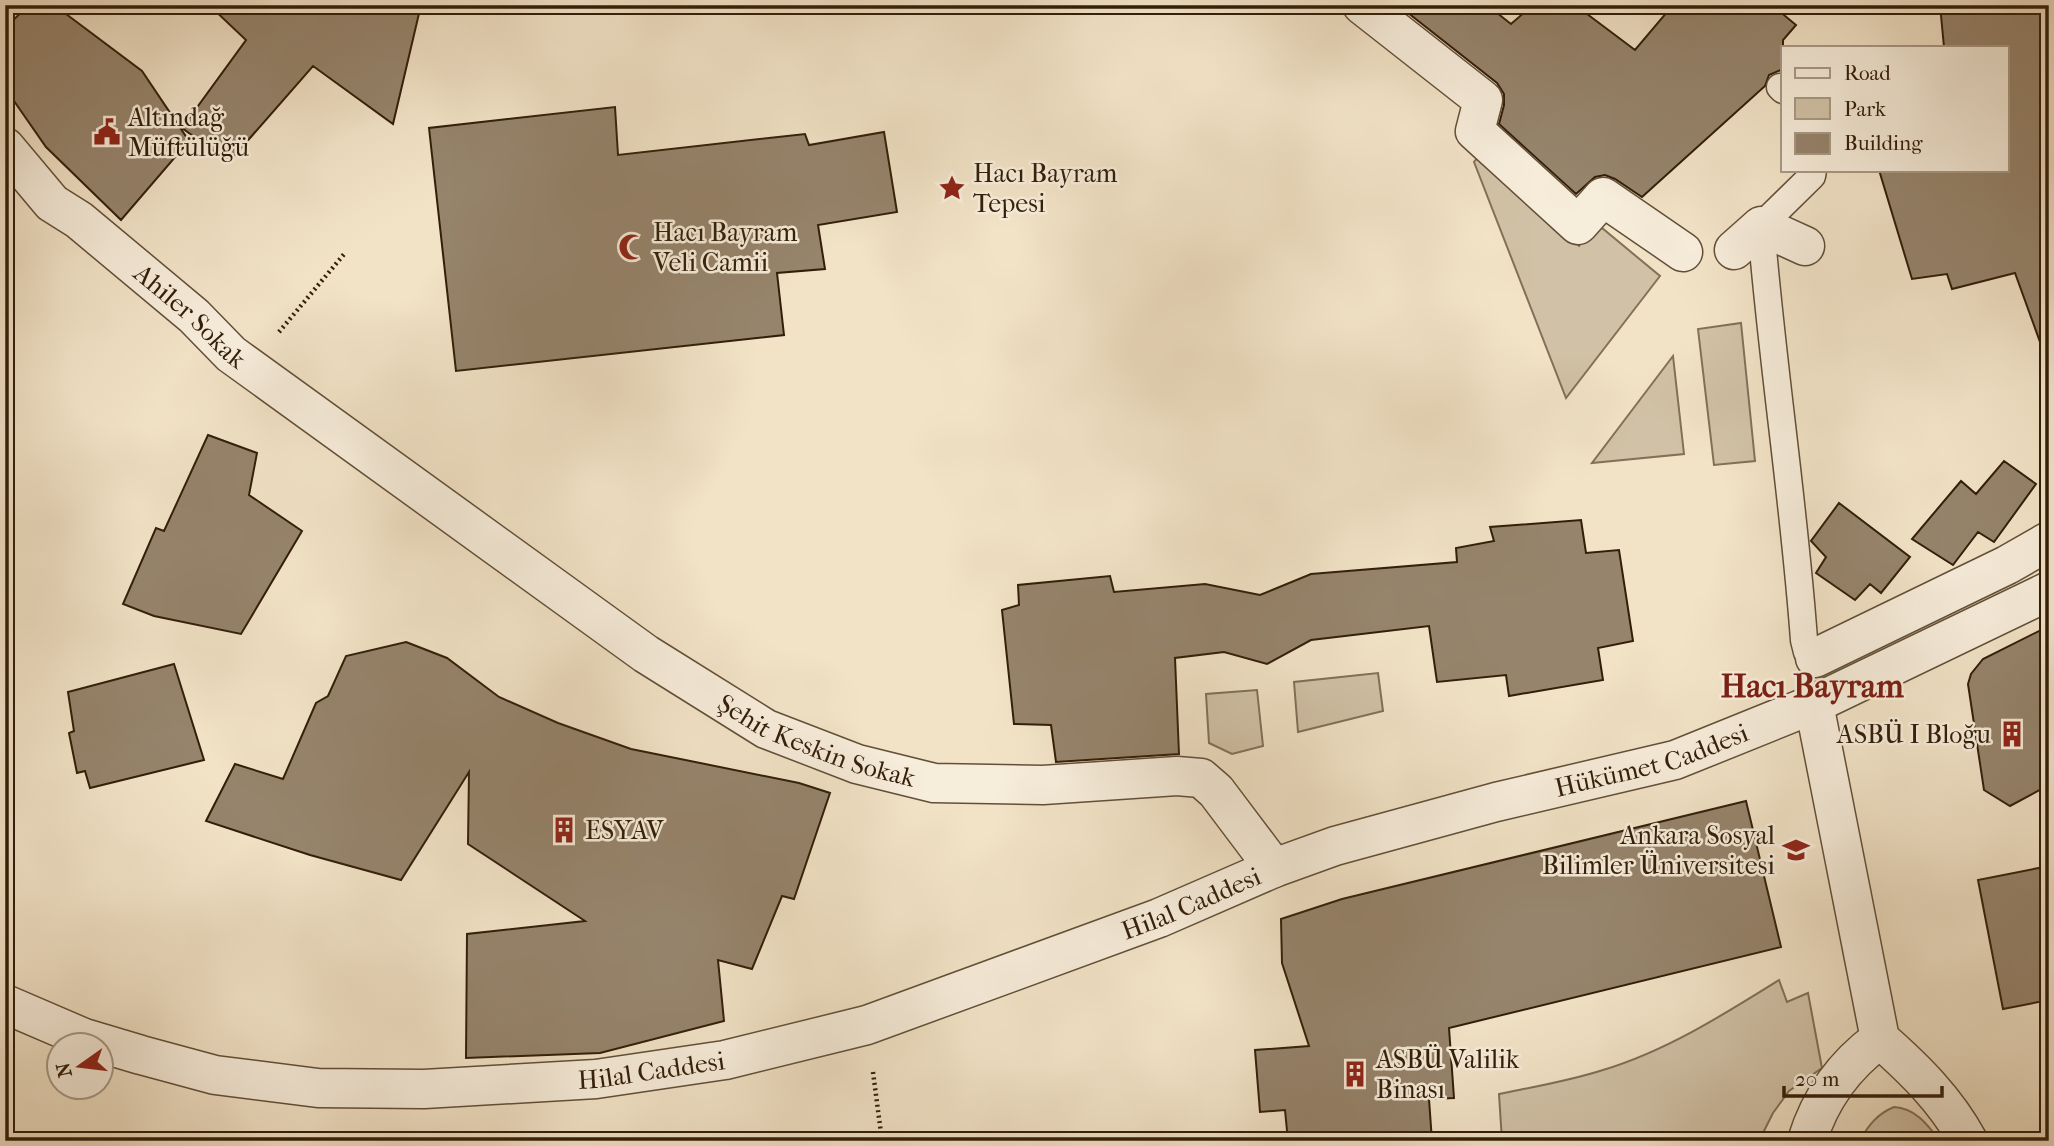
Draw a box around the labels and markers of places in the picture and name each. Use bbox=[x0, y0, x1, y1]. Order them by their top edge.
place label: Altındağ Müftülüğü bbox=[127, 102, 249, 163]
public building icon: Altındağ Müftülüğü bbox=[92, 117, 122, 147]
place label: Hacı Bayram Tepesi bbox=[973, 158, 1118, 219]
place icon: Hacı Bayram Tepesi bbox=[937, 173, 967, 203]
place label: Hacı Bayram Veli Camii bbox=[652, 217, 798, 278]
mosque icon: Hacı Bayram Veli Camii bbox=[617, 232, 647, 262]
place label: ASBÜ I Bloğu bbox=[1836, 719, 1991, 750]
building icon: ASBÜ I Bloğu bbox=[1997, 719, 2027, 749]
building icon: ESYAV bbox=[549, 815, 579, 845]
place label: ESYAV bbox=[585, 815, 665, 846]
place label: Ankara Sosyal Bilimler Üniversitesi bbox=[1542, 820, 1775, 881]
school or university icon: Ankara Sosyal Bilimler Üniversitesi bbox=[1781, 835, 1811, 865]
place label: ASBÜ Valilik Binası bbox=[1375, 1044, 1520, 1105]
building icon: ASBÜ Valilik Binası bbox=[1340, 1059, 1370, 1089]

